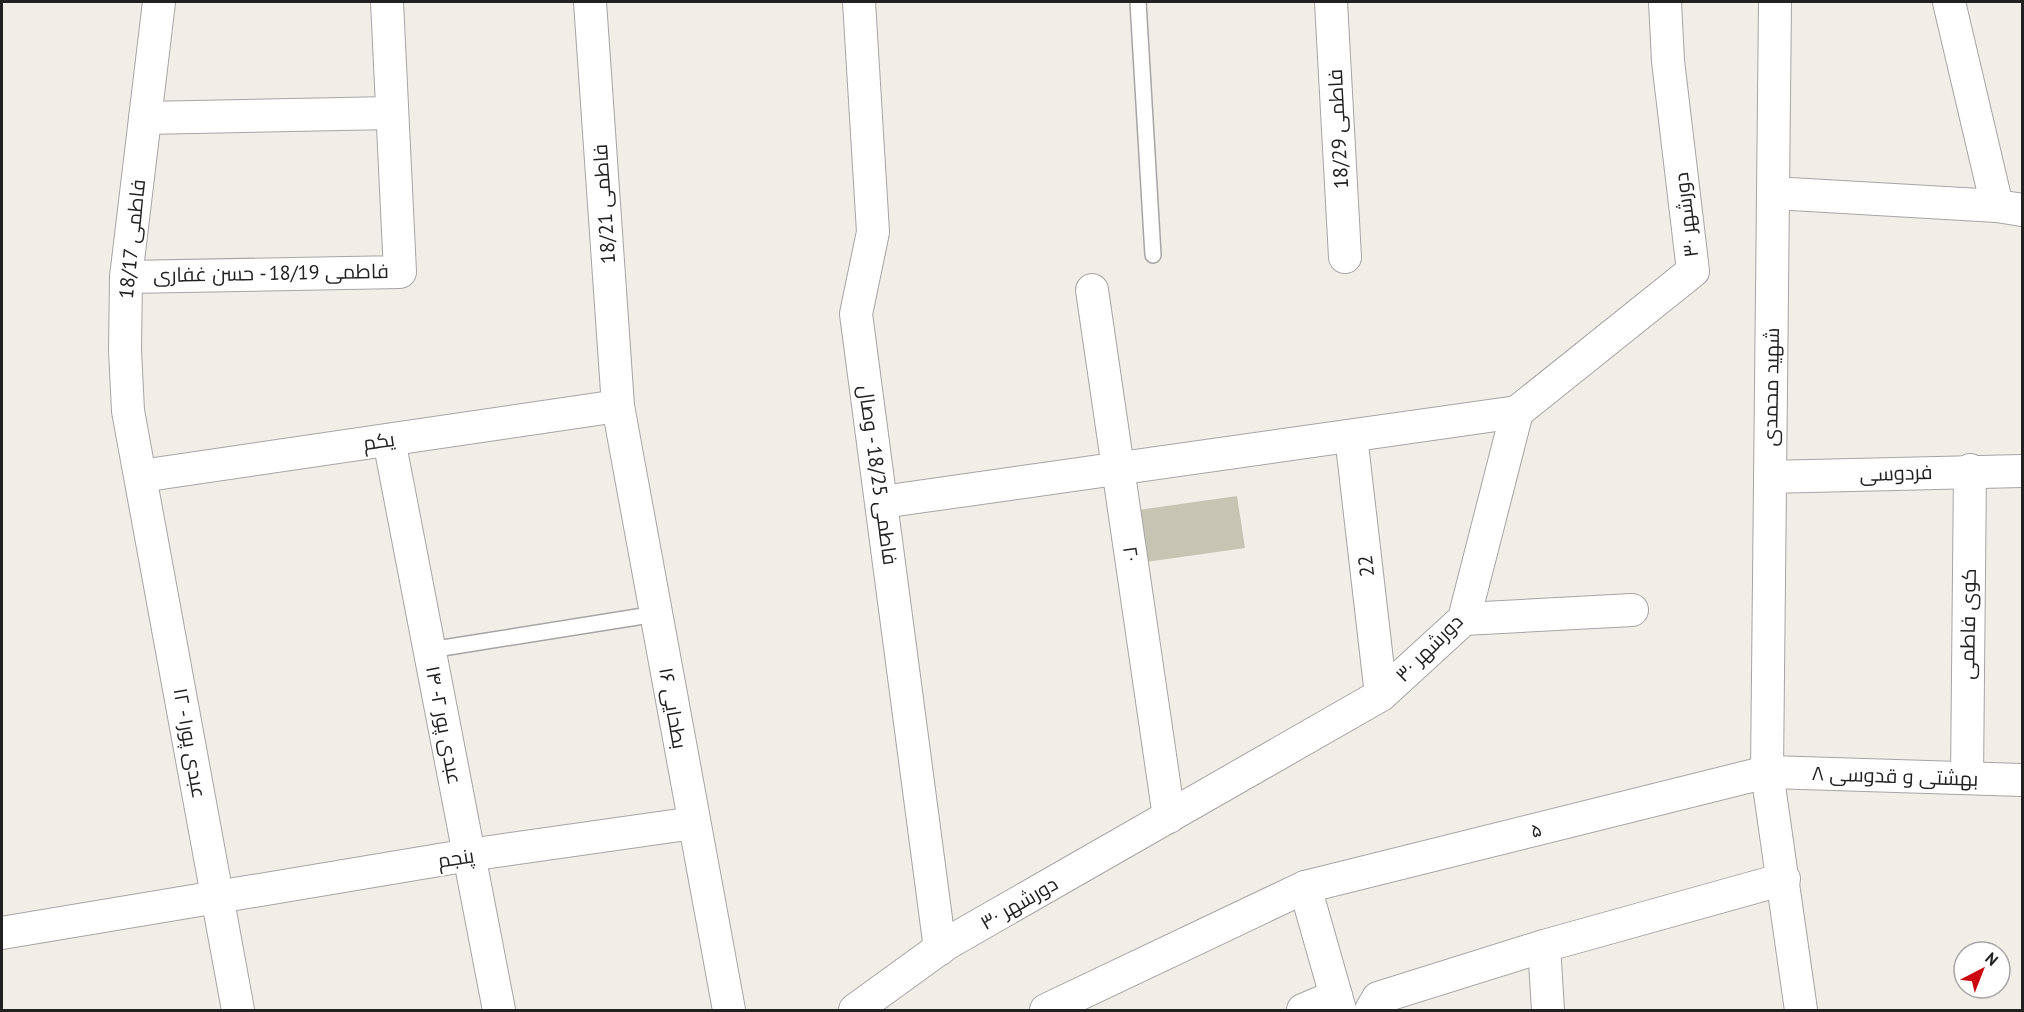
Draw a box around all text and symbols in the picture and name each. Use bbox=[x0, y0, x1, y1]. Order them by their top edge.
street label: فاطمی 18/29 bbox=[1322, 68, 1354, 190]
street label: فاطمی 18/21 bbox=[587, 143, 621, 265]
street label: دورشهر ۳۰ bbox=[1668, 171, 1704, 259]
street label: فاطمی 18/17 bbox=[113, 178, 151, 300]
street label: فاطمی 18/19 - حسن غفاری bbox=[153, 258, 389, 288]
street label: شهید محمدی bbox=[1757, 327, 1785, 447]
street label: فاطمی 18/25 - وصال bbox=[853, 383, 903, 567]
street label: یکم bbox=[362, 426, 397, 457]
street label: فردوسی bbox=[1859, 459, 1933, 487]
street label: ۲۰ bbox=[1117, 544, 1145, 564]
street label: 22 bbox=[1352, 554, 1380, 578]
street label: کوی فاطمی bbox=[1954, 568, 1982, 680]
street label: دورشهر ۳۰ bbox=[1390, 609, 1468, 687]
street label: عبدی پور ۲- ۱۴ bbox=[420, 664, 468, 786]
street label: بطحایی ۱۶ bbox=[653, 665, 693, 751]
street label: عبدی پور۱ - ۱۲ bbox=[168, 686, 212, 800]
street label: بهشتی و قدوسی ۸ bbox=[1811, 760, 1979, 792]
street label: ۵ bbox=[1528, 816, 1544, 844]
street label: پنجم bbox=[436, 842, 477, 875]
street label: دورشهر ۳۰ bbox=[976, 870, 1062, 936]
north arrow bbox=[1952, 940, 2012, 1000]
text: N bbox=[1981, 948, 2003, 970]

